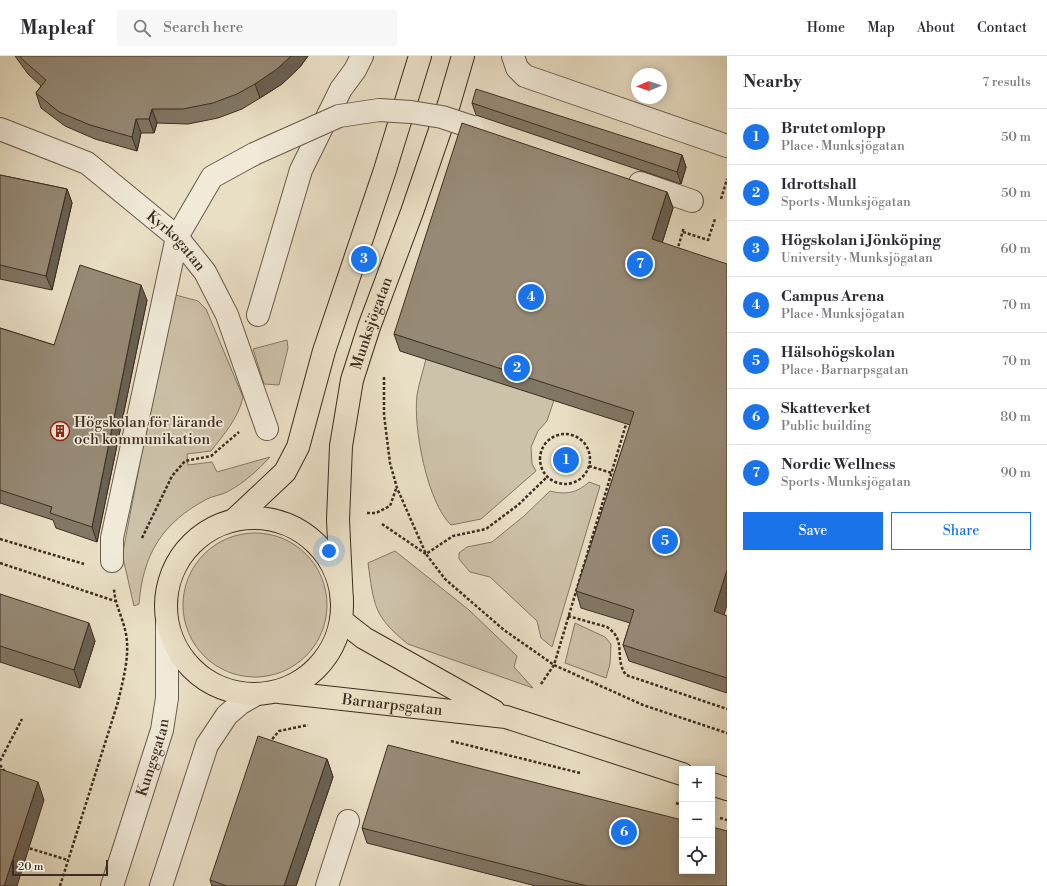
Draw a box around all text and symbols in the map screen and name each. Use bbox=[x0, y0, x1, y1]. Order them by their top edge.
search box bbox=[117, 10, 397, 46]
text: Mapleaf bbox=[20, 16, 93, 40]
icon: search bbox=[131, 17, 153, 39]
text: Search here bbox=[163, 18, 243, 37]
text: Home bbox=[807, 19, 845, 37]
text: Map bbox=[867, 19, 895, 37]
text: About bbox=[917, 19, 955, 37]
text: Contact bbox=[977, 19, 1027, 37]
north arrow bbox=[631, 68, 667, 104]
text: Nearby bbox=[743, 71, 802, 93]
text: 7 results bbox=[982, 74, 1031, 90]
text: Brutet omlopp bbox=[781, 119, 886, 138]
text: 1 bbox=[753, 129, 759, 145]
text: 50 m bbox=[1001, 129, 1031, 145]
text: Place · Munksjögatan bbox=[781, 138, 905, 154]
text: Idrottshall bbox=[781, 175, 857, 194]
text: 2 bbox=[752, 185, 760, 201]
text: 50 m bbox=[1001, 185, 1031, 201]
text: Sports · Munksjögatan bbox=[781, 194, 911, 210]
street label: Kyrkogatan bbox=[142, 207, 210, 275]
text: Högskolan i Jönköping bbox=[781, 231, 941, 250]
text: 3 bbox=[752, 241, 760, 257]
text: 60 m bbox=[1000, 241, 1031, 257]
pin: 3 bbox=[351, 244, 377, 274]
pin: 7 bbox=[627, 249, 653, 279]
text: University · Munksjögatan bbox=[781, 250, 933, 266]
street label: Munksjögatan bbox=[347, 275, 397, 372]
pin: 4 bbox=[518, 282, 544, 312]
text: Campus Arena bbox=[781, 287, 884, 306]
text: 4 bbox=[752, 297, 760, 313]
text: 70 m bbox=[1002, 297, 1031, 313]
text: Place · Munksjögatan bbox=[781, 306, 905, 322]
text: Hälsohögskolan bbox=[781, 343, 895, 362]
pin: 2 bbox=[504, 353, 530, 383]
text: 5 bbox=[752, 353, 760, 369]
text: 70 m bbox=[1002, 353, 1031, 369]
text: Place · Barnarpsgatan bbox=[781, 362, 908, 378]
text: Skatteverket bbox=[781, 399, 871, 418]
text: 6 bbox=[752, 409, 760, 425]
text: 80 m bbox=[1000, 409, 1031, 425]
place label: Högskolan för lärande och kommunikation bbox=[74, 413, 223, 449]
text: Public building bbox=[781, 418, 871, 434]
building icon: Högskolan för lärande och kommunikation bbox=[49, 420, 71, 442]
pin: 1 bbox=[553, 445, 579, 475]
text: Nordic Wellness bbox=[781, 455, 895, 474]
text: 7 bbox=[752, 465, 760, 481]
text: 90 m bbox=[1000, 465, 1031, 481]
text: Sports · Munksjögatan bbox=[781, 474, 911, 490]
button: Save bbox=[743, 512, 883, 550]
button: Share bbox=[891, 512, 1031, 550]
pin: 5 bbox=[652, 526, 678, 556]
your location bbox=[319, 541, 339, 561]
street label: Barnarpsgatan bbox=[340, 690, 444, 720]
street label: Kungsgatan bbox=[132, 717, 174, 799]
map controls bbox=[679, 766, 715, 874]
button: + bbox=[679, 766, 715, 802]
button: − bbox=[679, 802, 715, 838]
pin: 6 bbox=[611, 817, 637, 847]
button: locate bbox=[679, 838, 715, 874]
scale bar bbox=[12, 858, 108, 877]
text: 20 m bbox=[18, 860, 43, 874]

